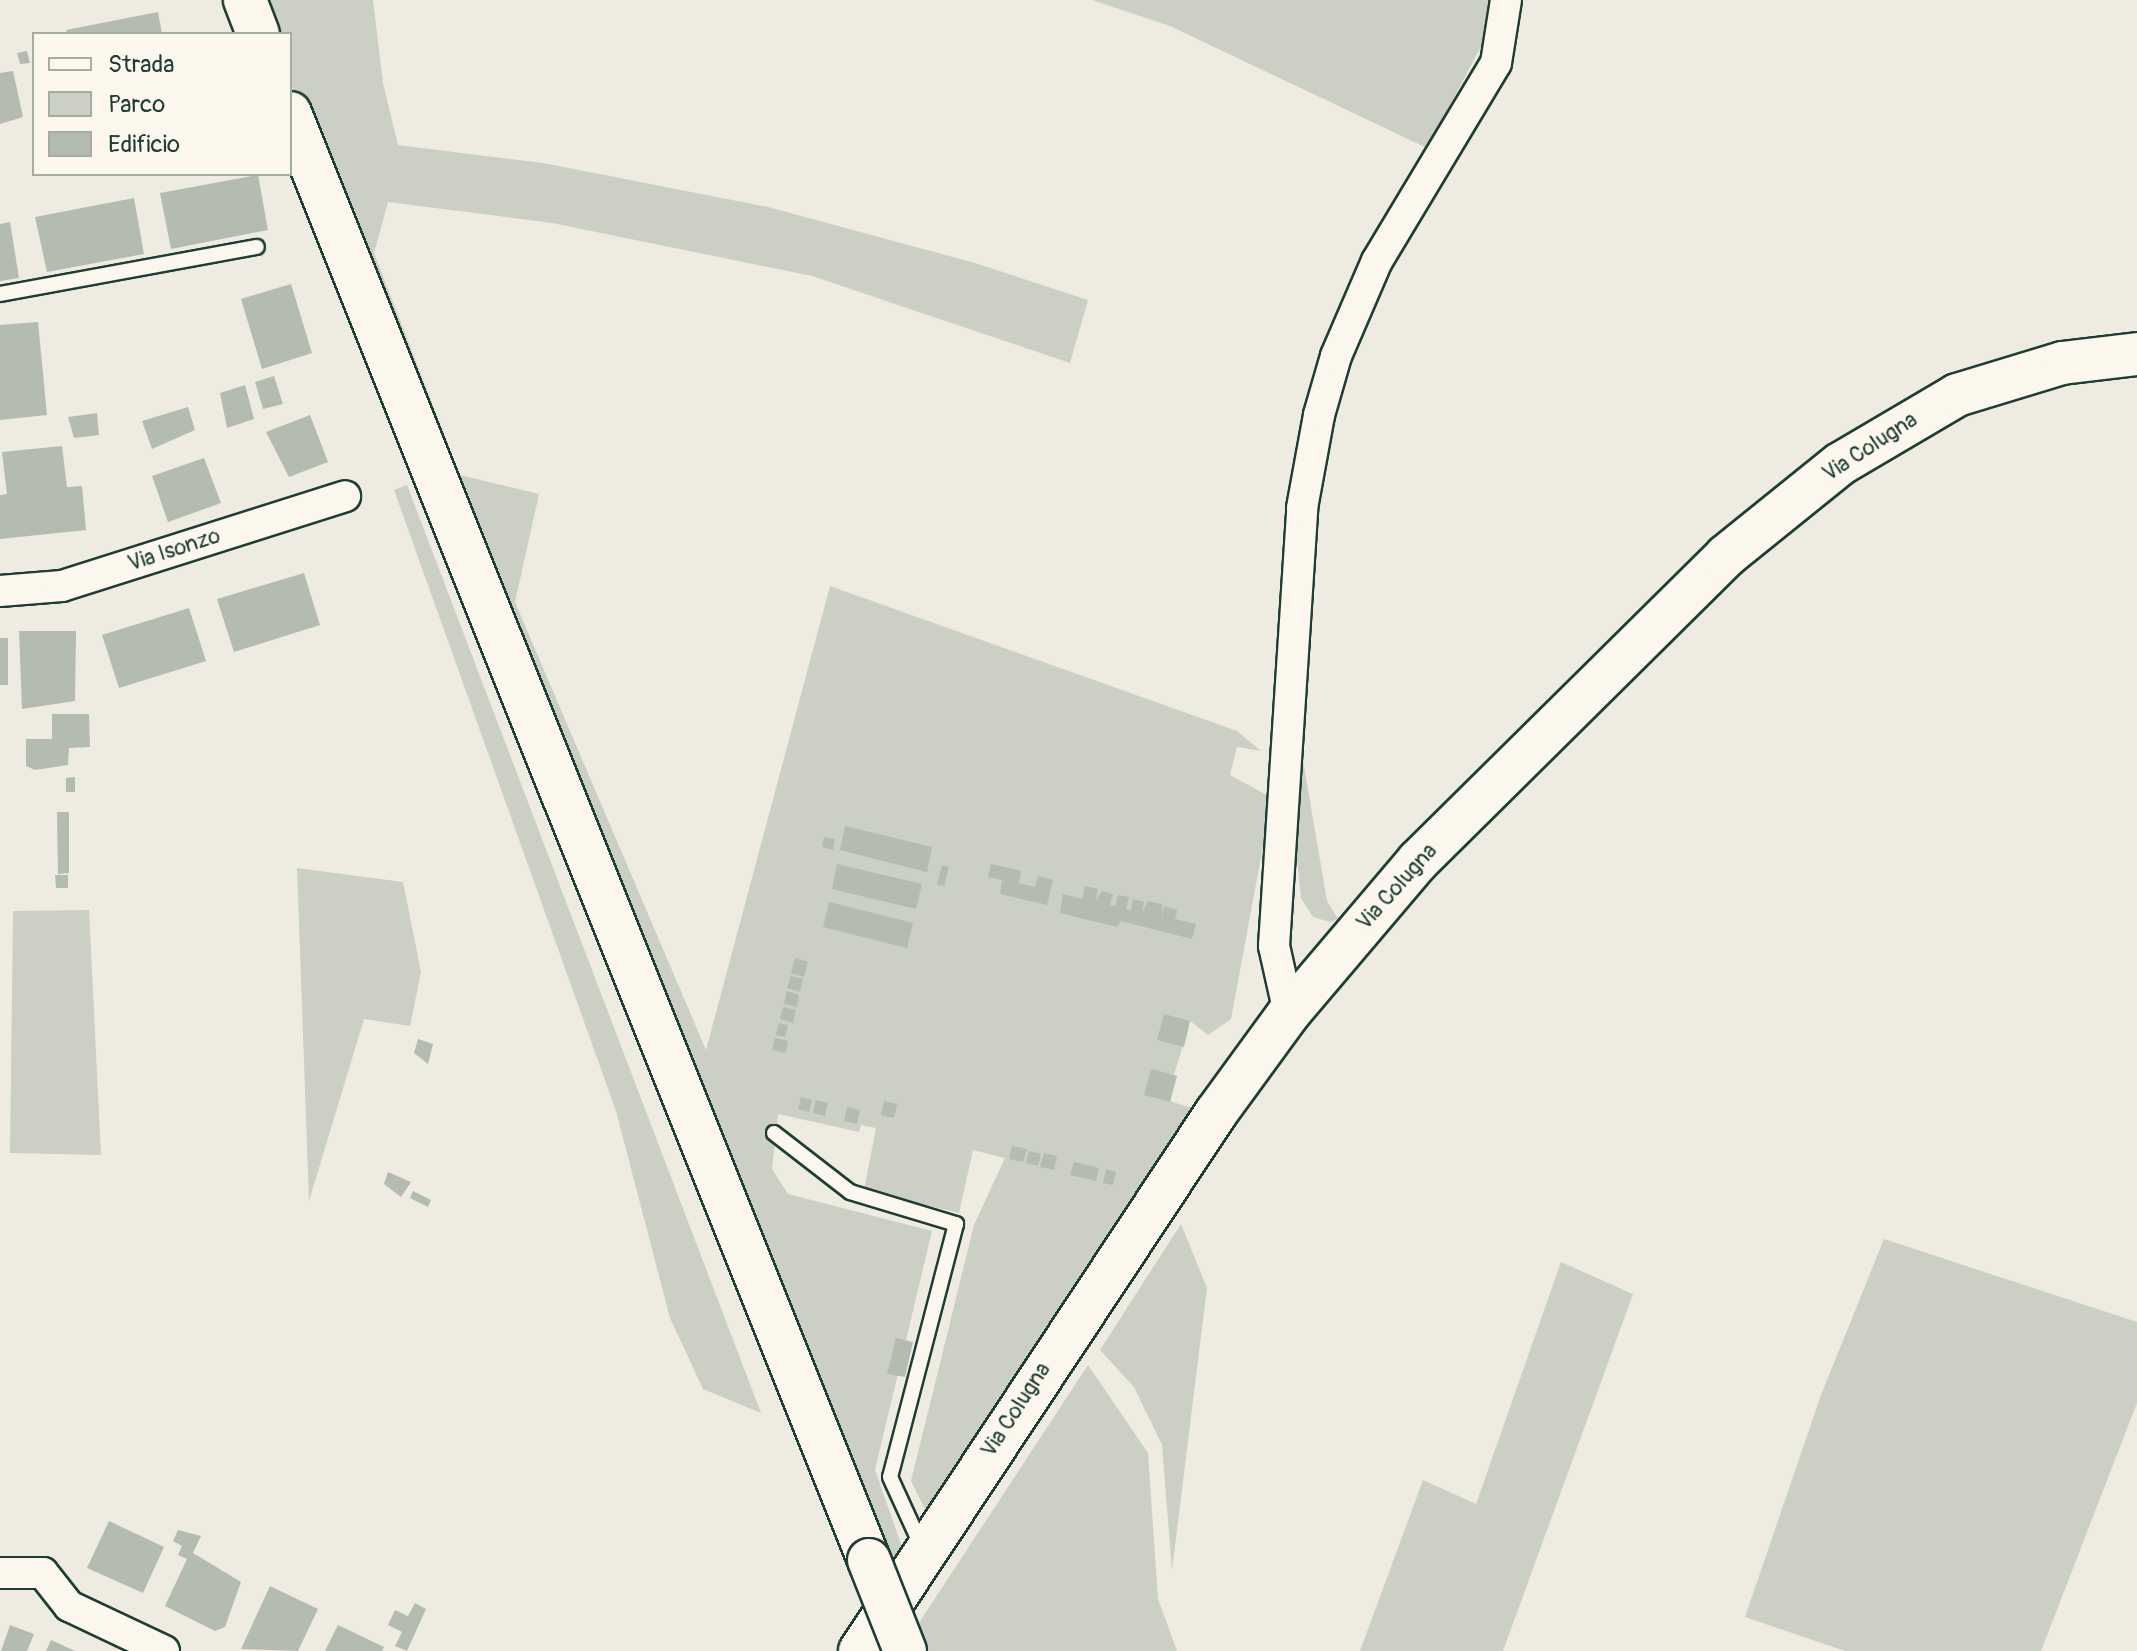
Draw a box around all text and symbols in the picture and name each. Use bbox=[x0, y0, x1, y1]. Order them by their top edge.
legend bbox=[32, 32, 292, 176]
text: Strada bbox=[108, 50, 174, 79]
text: Parco bbox=[108, 90, 165, 119]
text: Edificio bbox=[108, 130, 180, 159]
street label: Via Colugna bbox=[1818, 407, 1922, 487]
street label: Via Isonzo bbox=[125, 523, 223, 577]
street label: Via Colugna bbox=[1351, 838, 1443, 936]
street label: Via Colugna bbox=[976, 1358, 1056, 1462]

